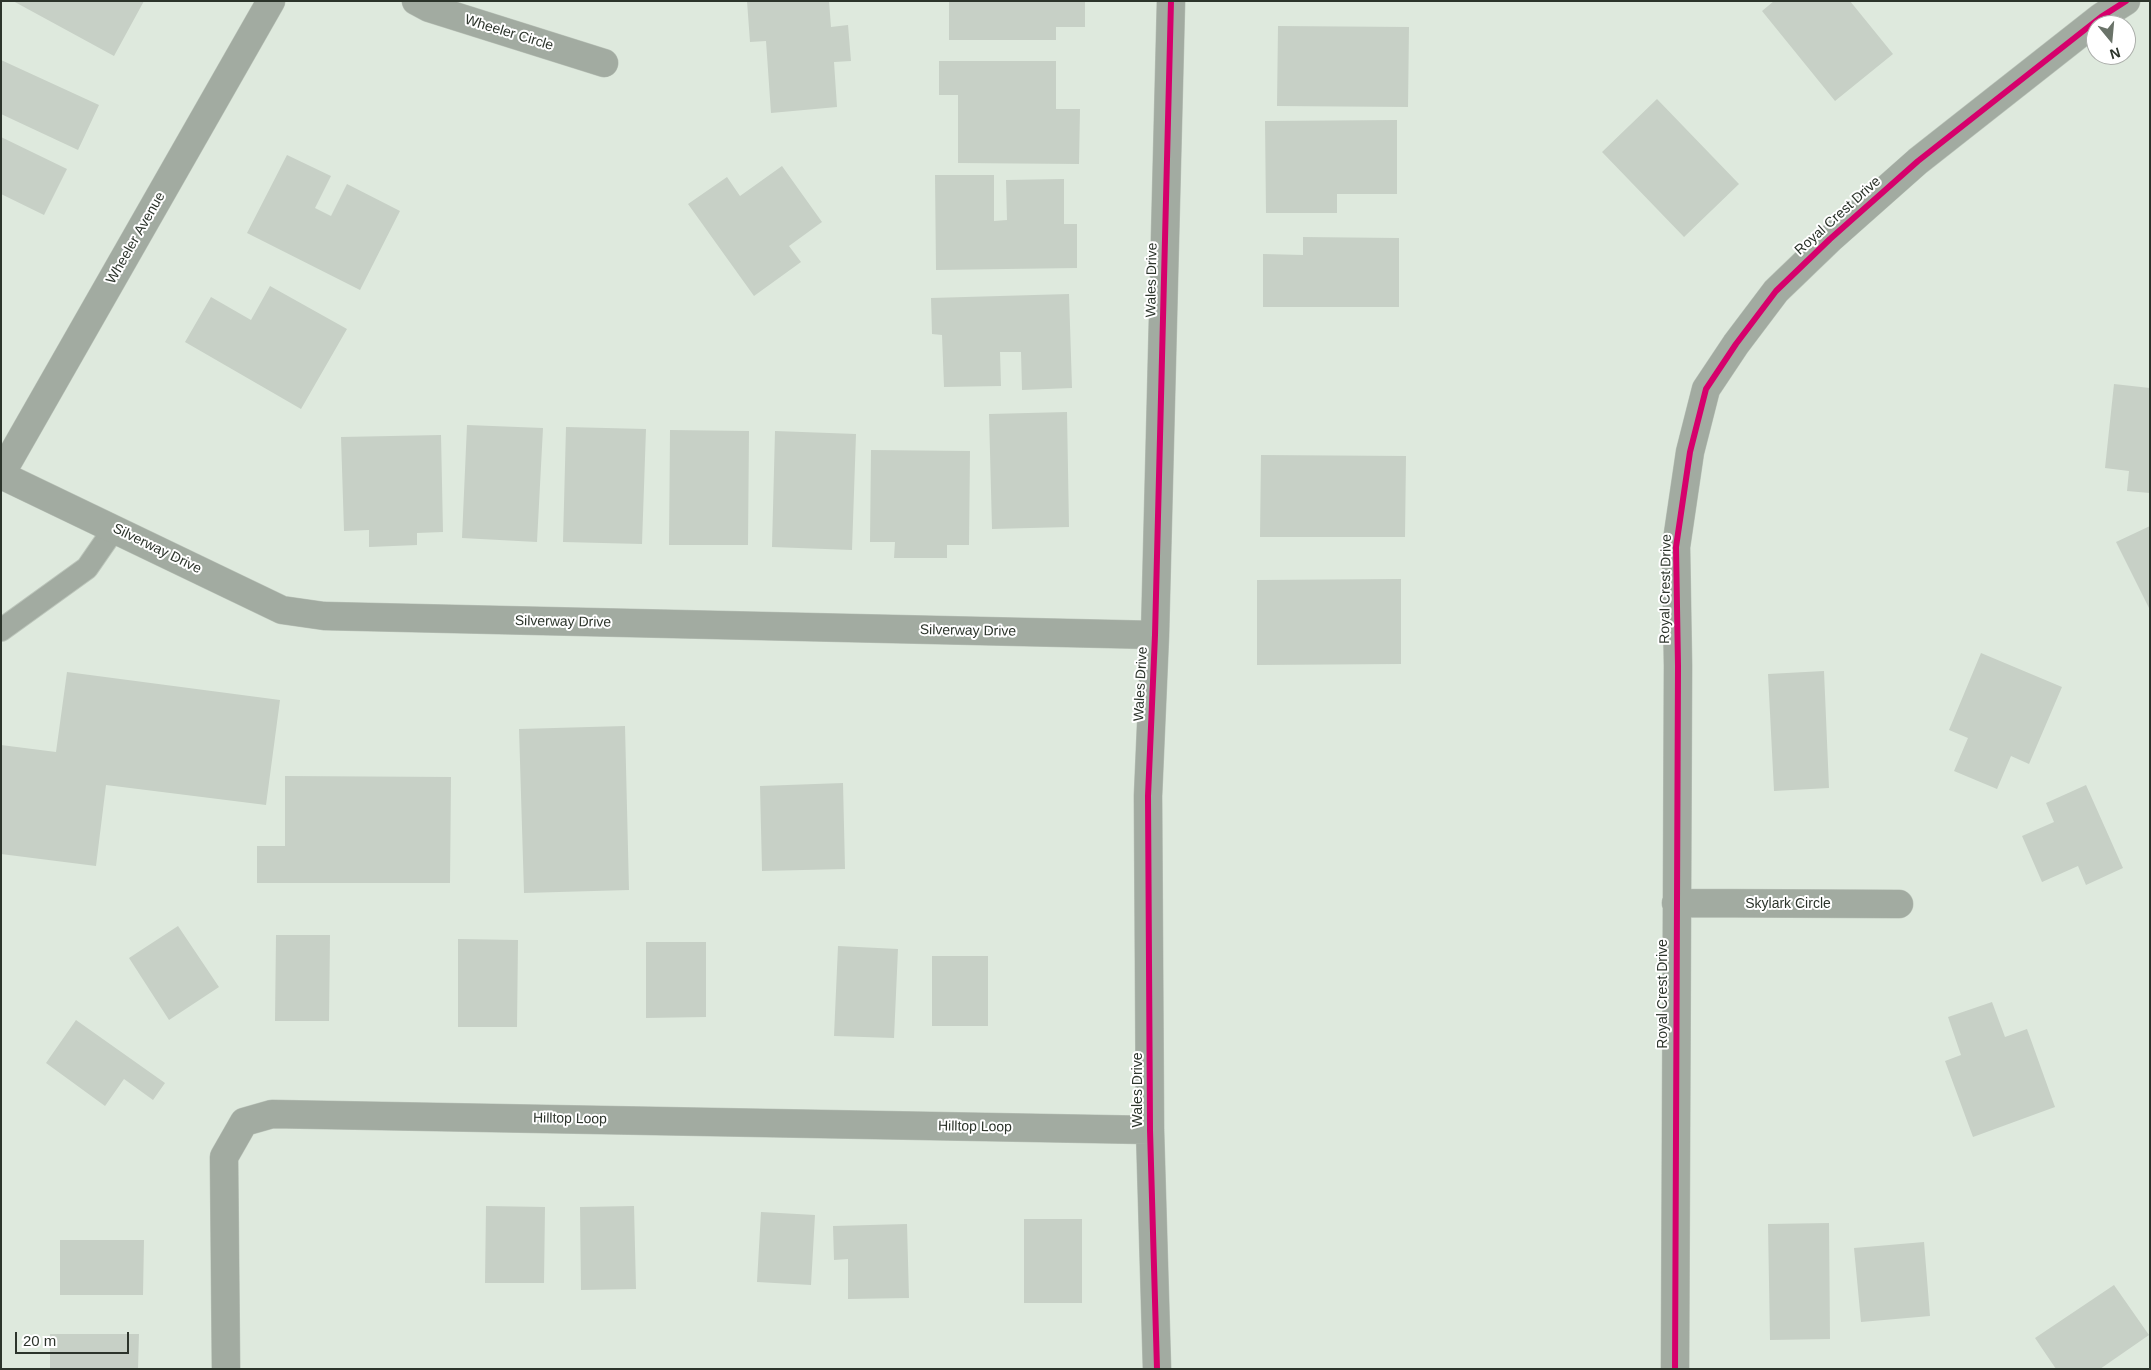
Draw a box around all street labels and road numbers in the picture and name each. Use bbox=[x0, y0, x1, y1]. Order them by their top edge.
street label: Wheeler Circle bbox=[463, 12, 555, 54]
street label: Royal Crest Drive bbox=[1792, 173, 1884, 259]
street label: Wheeler Avenue bbox=[103, 189, 169, 287]
street label: Wales Drive bbox=[1143, 242, 1161, 318]
street label: Silverway Drive bbox=[110, 520, 204, 578]
street label: Royal Crest Drive bbox=[1657, 534, 1675, 644]
street label: Silverway Drive bbox=[515, 613, 611, 631]
street label: Silverway Drive bbox=[920, 622, 1016, 640]
street label: Wales Drive bbox=[1131, 646, 1151, 722]
street label: Skylark Circle bbox=[1745, 896, 1831, 912]
street label: Royal Crest Drive bbox=[1655, 939, 1671, 1049]
street label: Wales Drive bbox=[1130, 1053, 1146, 1127]
street label: Hilltop Loop bbox=[533, 1110, 607, 1128]
street label: Hilltop Loop bbox=[938, 1118, 1012, 1136]

